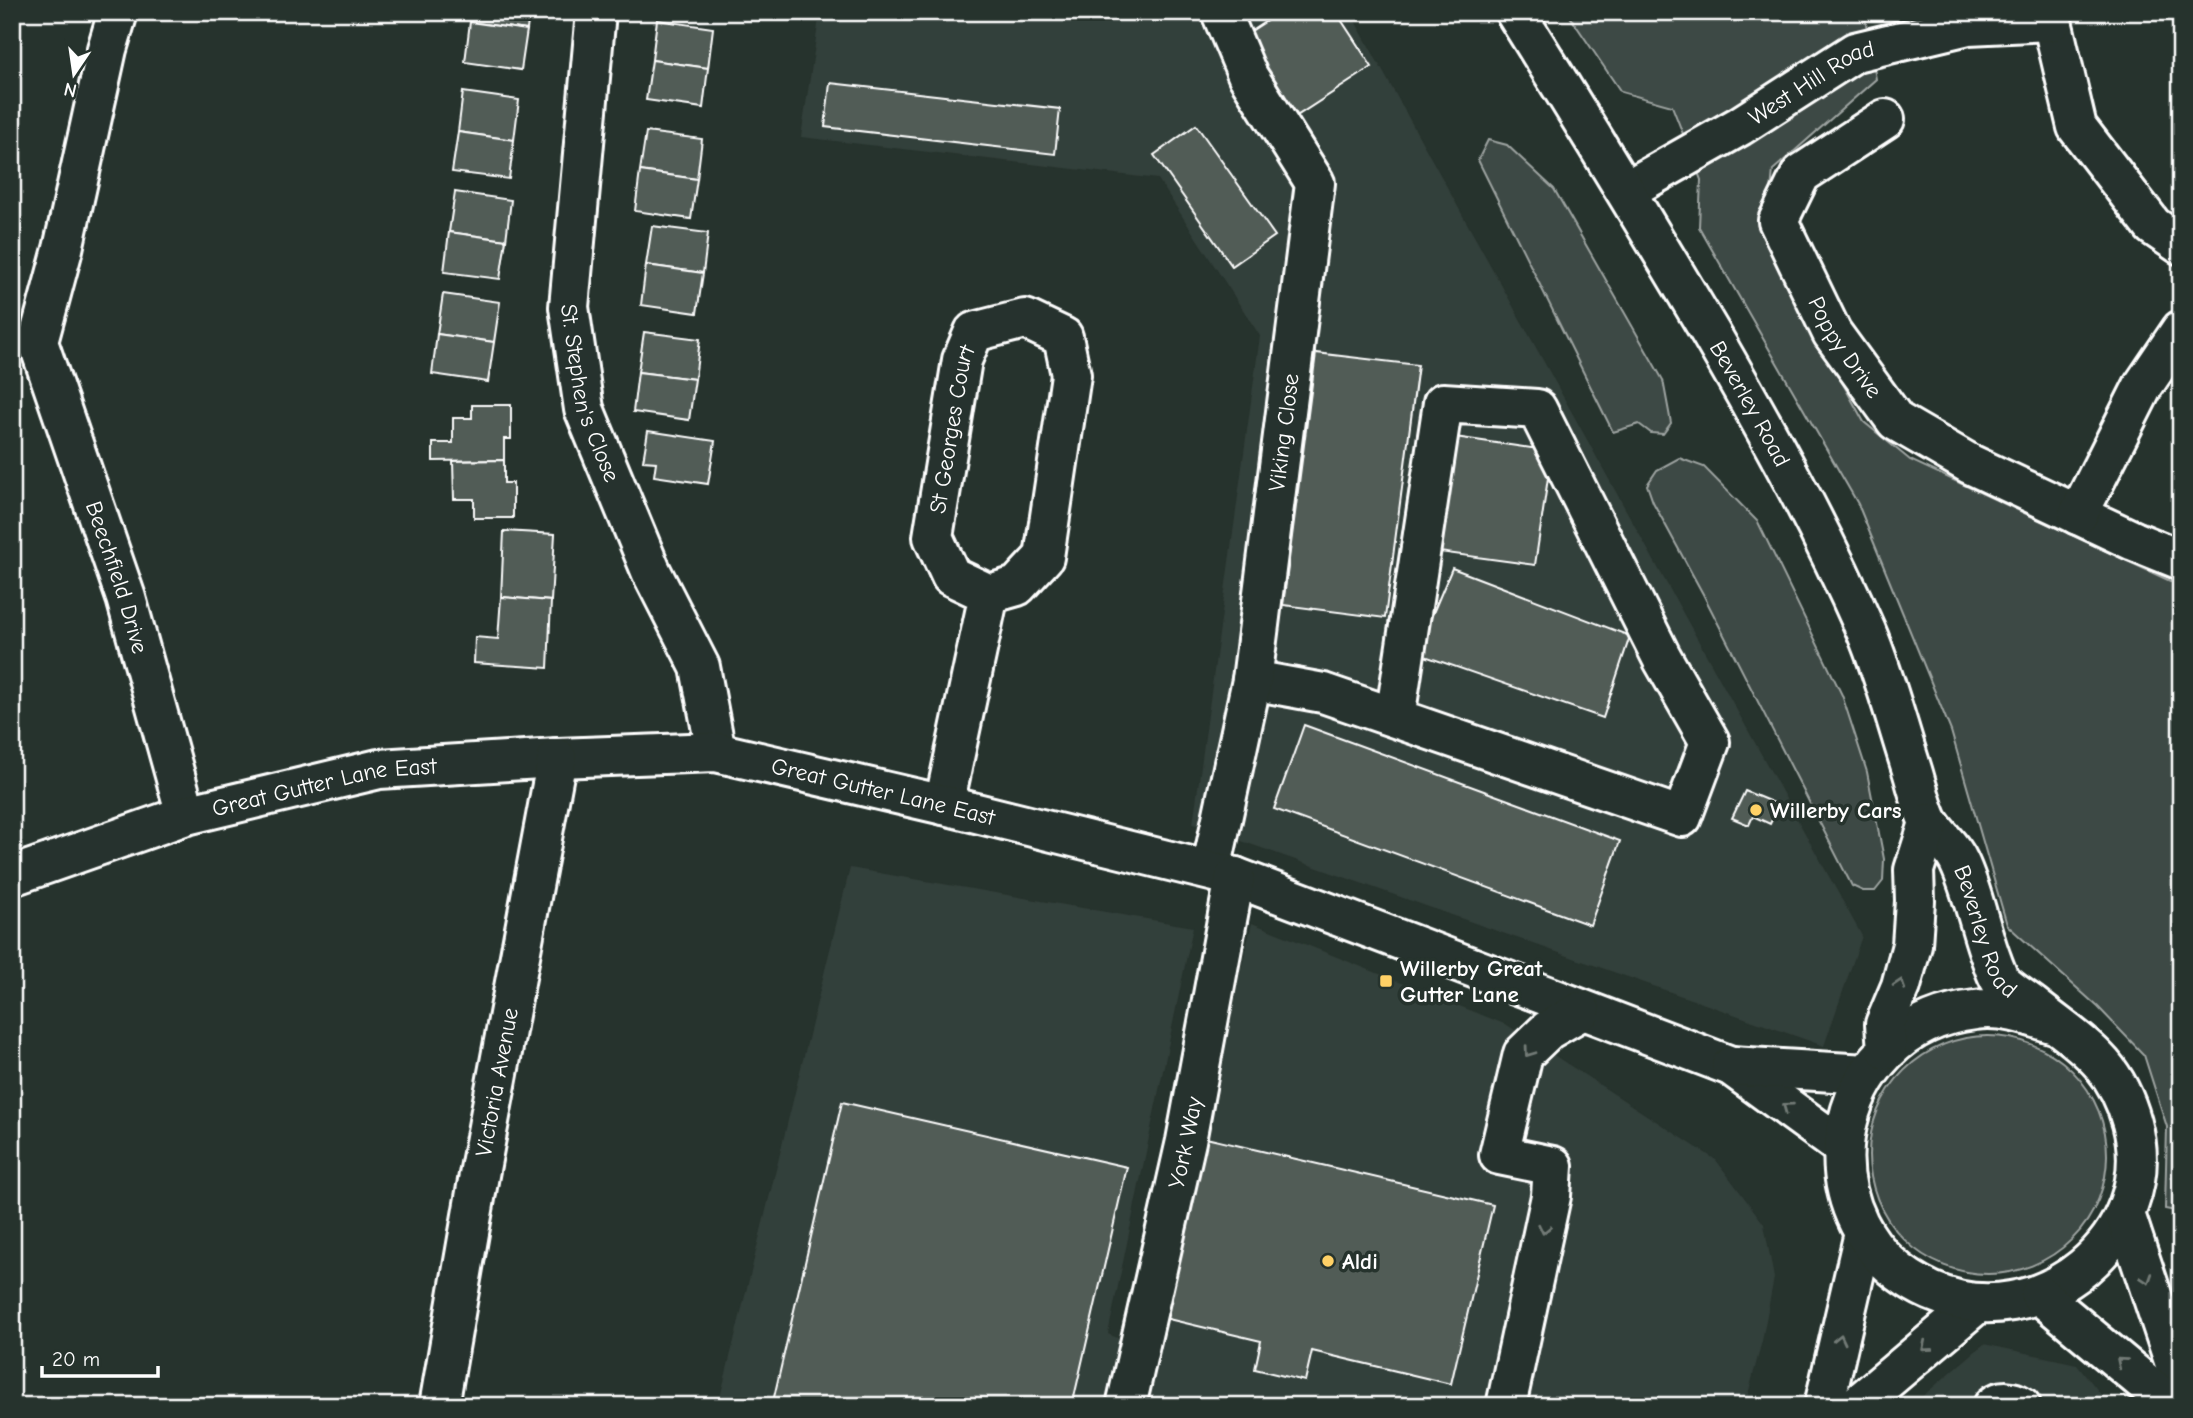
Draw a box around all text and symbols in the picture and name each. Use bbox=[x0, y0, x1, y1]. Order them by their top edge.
street label: West Hill Road bbox=[1744, 35, 1877, 131]
north arrow bbox=[38, 38, 108, 108]
text: N bbox=[62, 77, 79, 102]
street label: Poppy Drive bbox=[1802, 292, 1888, 403]
street label: St. Stephen's Close bbox=[555, 302, 626, 486]
street label: Beverley Road bbox=[1704, 336, 1796, 471]
street label: St Georges Court bbox=[924, 340, 981, 516]
street label: Viking Close bbox=[1263, 372, 1305, 493]
street label: Beechfield Drive bbox=[80, 498, 154, 656]
street label: Great Gutter Lane East bbox=[209, 752, 439, 822]
street label: Great Gutter Lane East bbox=[769, 752, 999, 831]
place label: Willerby Cars bbox=[1770, 797, 1902, 824]
marker: Willerby Cars bbox=[1748, 802, 1764, 818]
street label: Beverley Road bbox=[1948, 861, 2022, 1004]
place label: Willerby Great Gutter Lane bbox=[1400, 955, 1543, 1008]
marker: Willerby Great Gutter Lane bbox=[1378, 973, 1394, 989]
one-way arrow bbox=[1892, 979, 1907, 991]
street label: Victoria Avenue bbox=[470, 1006, 524, 1159]
one-way arrow bbox=[1524, 1044, 1537, 1056]
street label: York Way bbox=[1163, 1094, 1208, 1191]
one-way arrow bbox=[1782, 1102, 1795, 1115]
one-way arrow bbox=[1538, 1223, 1553, 1235]
place label: Aldi bbox=[1342, 1248, 1378, 1275]
marker: Aldi bbox=[1320, 1253, 1336, 1269]
one-way arrow bbox=[2138, 1273, 2153, 1285]
one-way arrow bbox=[1831, 1333, 1846, 1345]
scale bar bbox=[42, 1334, 158, 1378]
one-way arrow bbox=[1921, 1339, 1934, 1351]
text: 20 m bbox=[52, 1347, 100, 1371]
one-way arrow bbox=[2116, 1358, 2129, 1370]

